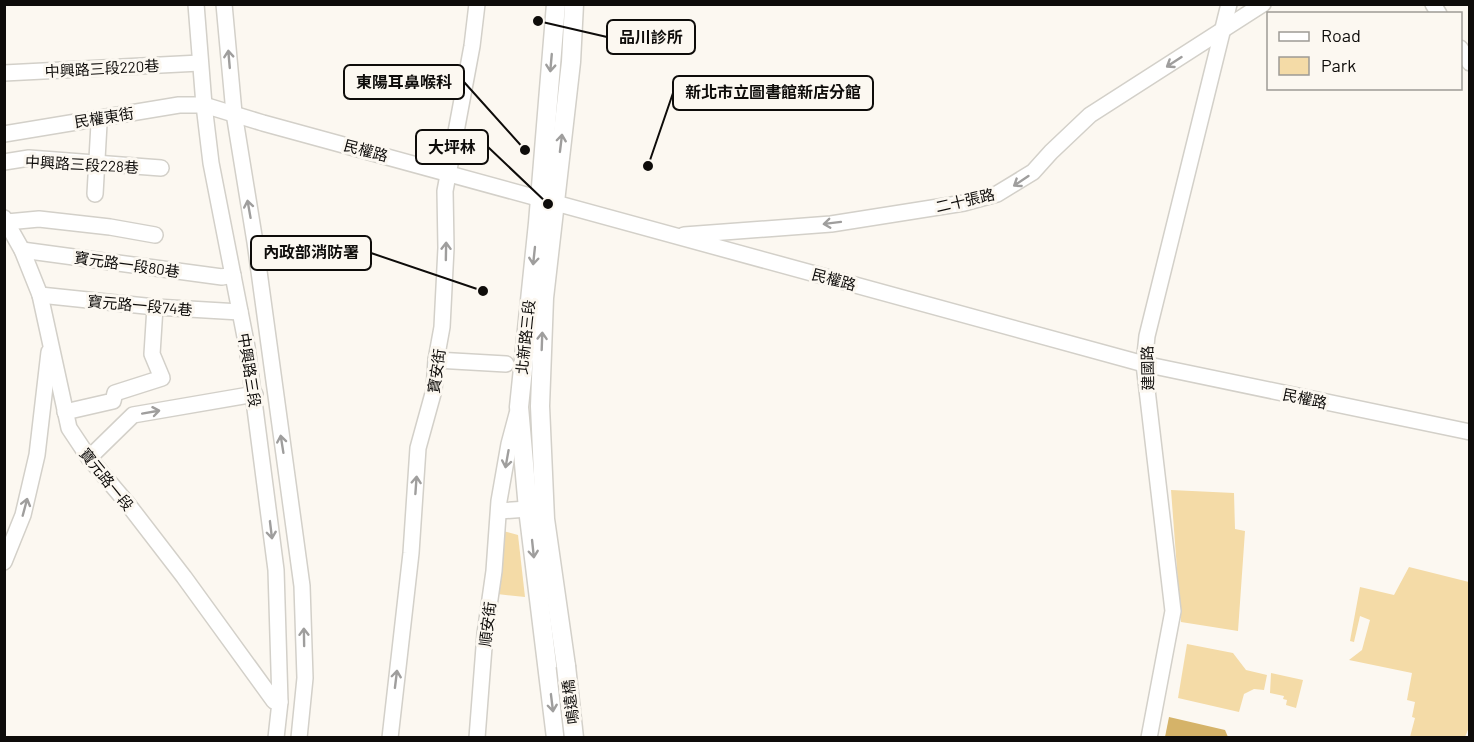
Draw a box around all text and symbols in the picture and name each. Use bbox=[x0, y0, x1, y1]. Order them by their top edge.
legend bbox=[1267, 12, 1462, 90]
callout: 品川診所 bbox=[607, 20, 695, 54]
text: Road bbox=[1321, 24, 1361, 46]
text: 品川診所 bbox=[619, 27, 683, 46]
one-way arrow bbox=[223, 49, 234, 69]
one-way arrow bbox=[545, 52, 556, 72]
text: Park bbox=[1321, 54, 1356, 76]
street label: 中興路三段220巷 bbox=[44, 56, 160, 80]
one-way arrow bbox=[1166, 56, 1183, 68]
callout: 東陽耳鼻喉科 bbox=[344, 65, 464, 99]
text: 東陽耳鼻喉科 bbox=[356, 72, 452, 91]
callout: 新北市立圖書館新店分館 bbox=[673, 76, 873, 110]
text: 新北市立圖書館新店分館 bbox=[685, 82, 861, 101]
street label: 民權東街 bbox=[73, 103, 135, 131]
callout: 大坪林 bbox=[416, 130, 488, 164]
one-way arrow bbox=[556, 134, 567, 154]
street label: 民權路 bbox=[342, 135, 390, 165]
text: 大坪林 bbox=[428, 137, 476, 156]
street label: 中興路三段228巷 bbox=[25, 152, 139, 176]
one-way arrow bbox=[1012, 174, 1029, 187]
street label: 二十張路 bbox=[934, 184, 996, 216]
one-way arrow bbox=[244, 200, 255, 219]
one-way arrow bbox=[823, 218, 843, 229]
callout: 內政部消防署 bbox=[251, 236, 371, 270]
text: 內政部消防署 bbox=[263, 242, 359, 261]
one-way arrow bbox=[440, 242, 452, 262]
one-way arrow bbox=[528, 245, 539, 265]
street label: 寶元路一段80巷 bbox=[73, 248, 181, 280]
street label: 民權路 bbox=[810, 264, 858, 294]
street label: 寶元路一段74巷 bbox=[87, 291, 193, 319]
street label: 北新路三段 bbox=[512, 299, 538, 375]
street label: 中興路三段 bbox=[235, 332, 265, 408]
one-way arrow bbox=[537, 332, 548, 352]
street label: 建國路 bbox=[1138, 345, 1156, 391]
street label: 寶安街 bbox=[424, 347, 448, 395]
street label: 民權路 bbox=[1281, 385, 1329, 411]
one-way arrow bbox=[140, 406, 160, 417]
one-way arrow bbox=[276, 434, 287, 454]
street label: 寶元路一段 bbox=[76, 444, 138, 514]
one-way arrow bbox=[501, 448, 512, 468]
one-way arrow bbox=[410, 476, 421, 496]
one-way arrow bbox=[19, 498, 31, 517]
one-way arrow bbox=[266, 520, 277, 540]
one-way arrow bbox=[528, 538, 539, 558]
street label: 順安街 bbox=[475, 601, 499, 647]
one-way arrow bbox=[298, 628, 310, 648]
one-way arrow bbox=[391, 670, 402, 690]
street label: 鳴遠橋 bbox=[558, 679, 582, 725]
one-way arrow bbox=[546, 693, 557, 712]

